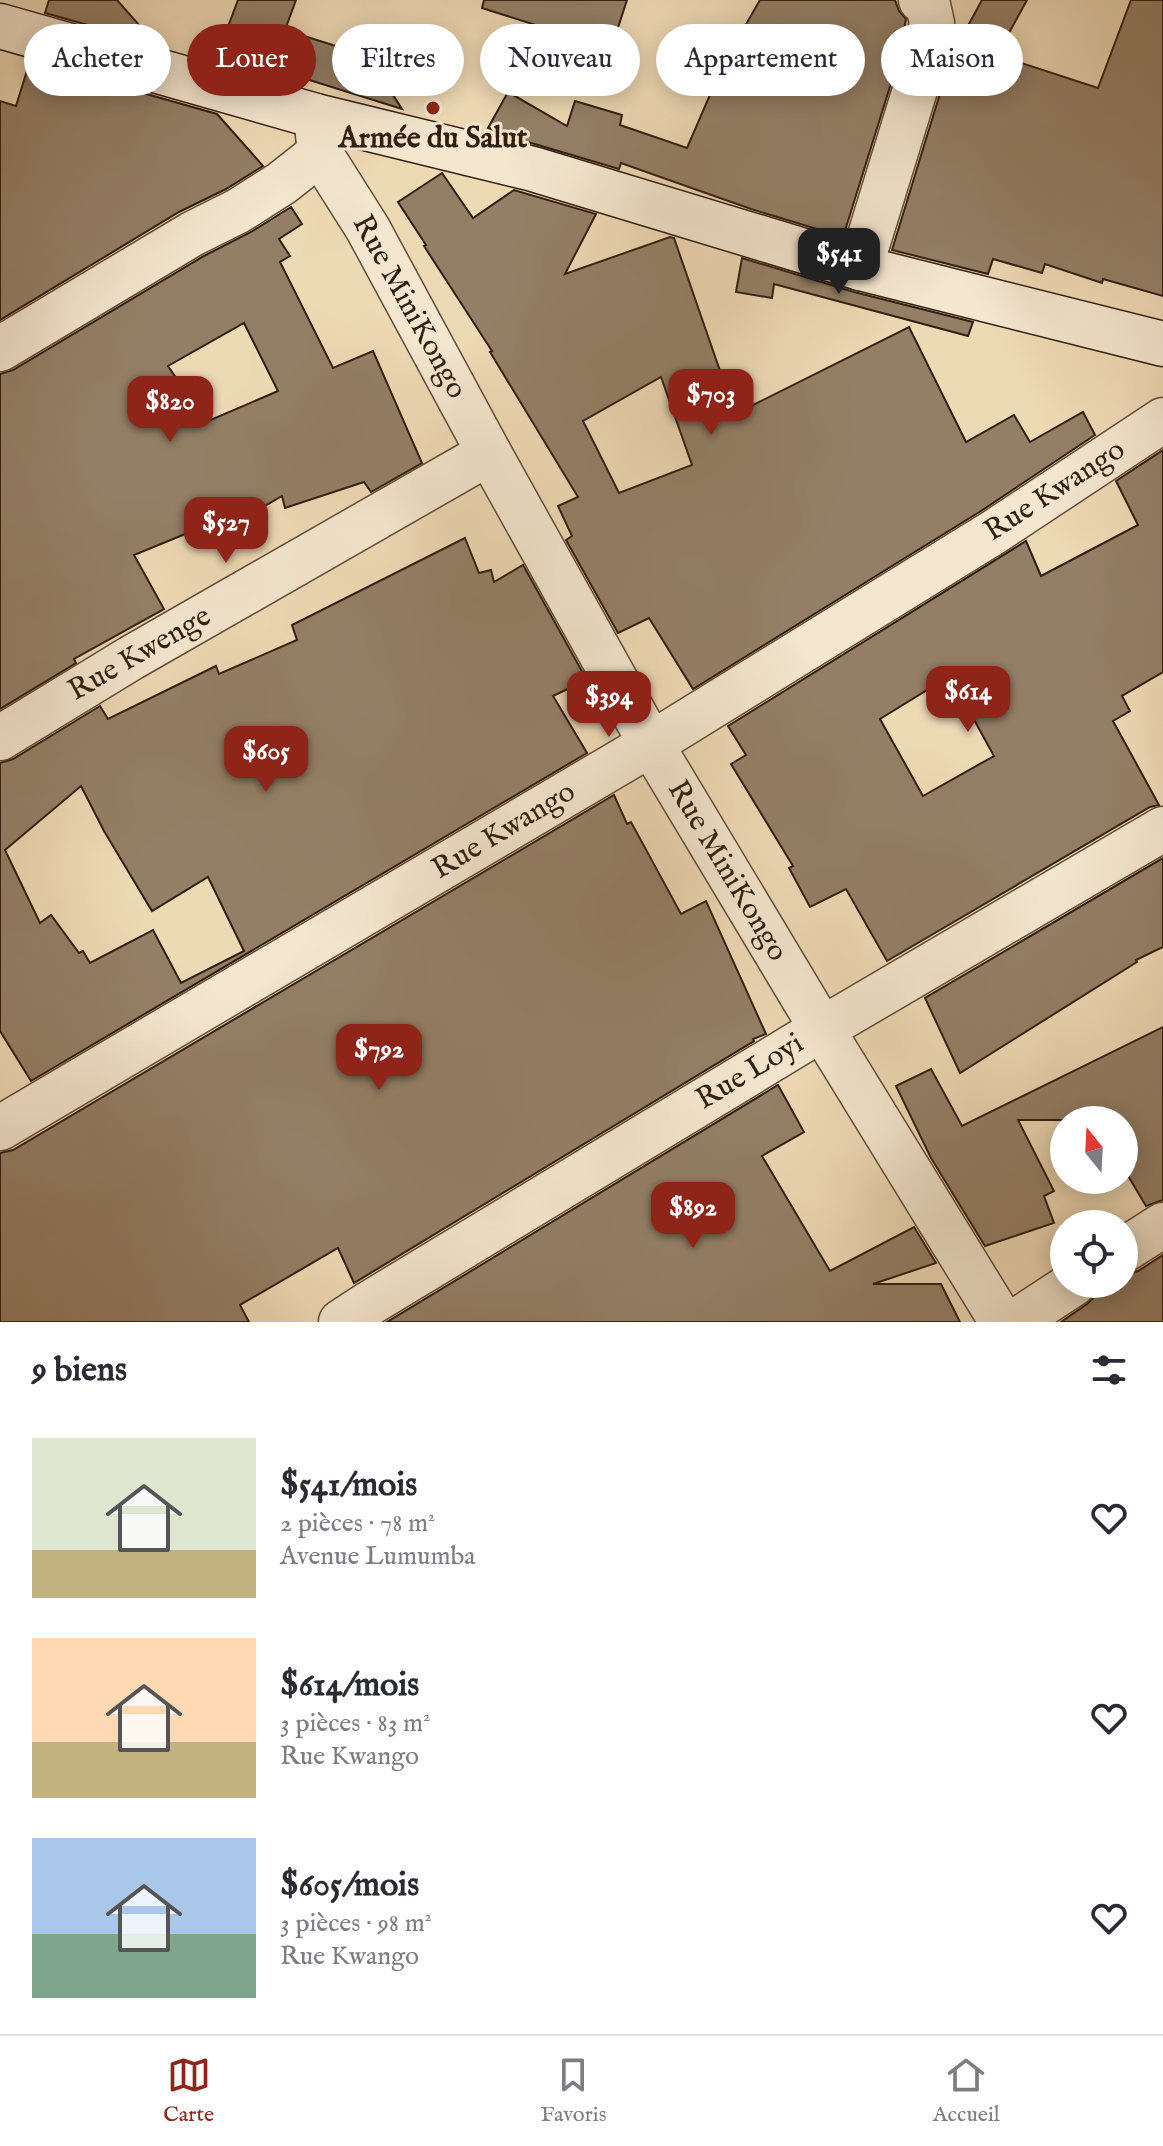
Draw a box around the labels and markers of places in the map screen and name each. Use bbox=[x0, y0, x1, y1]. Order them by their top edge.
marker: Armée du Salut bbox=[424, 99, 442, 117]
place label: Armée du Salut bbox=[338, 120, 528, 158]
pin: $541 bbox=[792, 228, 886, 296]
pin: $703 bbox=[664, 369, 758, 437]
pin: $820 bbox=[123, 376, 217, 444]
pin: $527 bbox=[179, 497, 273, 565]
pin: $614 bbox=[921, 666, 1015, 734]
pin: $394 bbox=[562, 671, 656, 739]
pin: $605 bbox=[219, 726, 313, 794]
pin: $792 bbox=[332, 1024, 426, 1092]
pin: $892 bbox=[646, 1182, 740, 1250]

